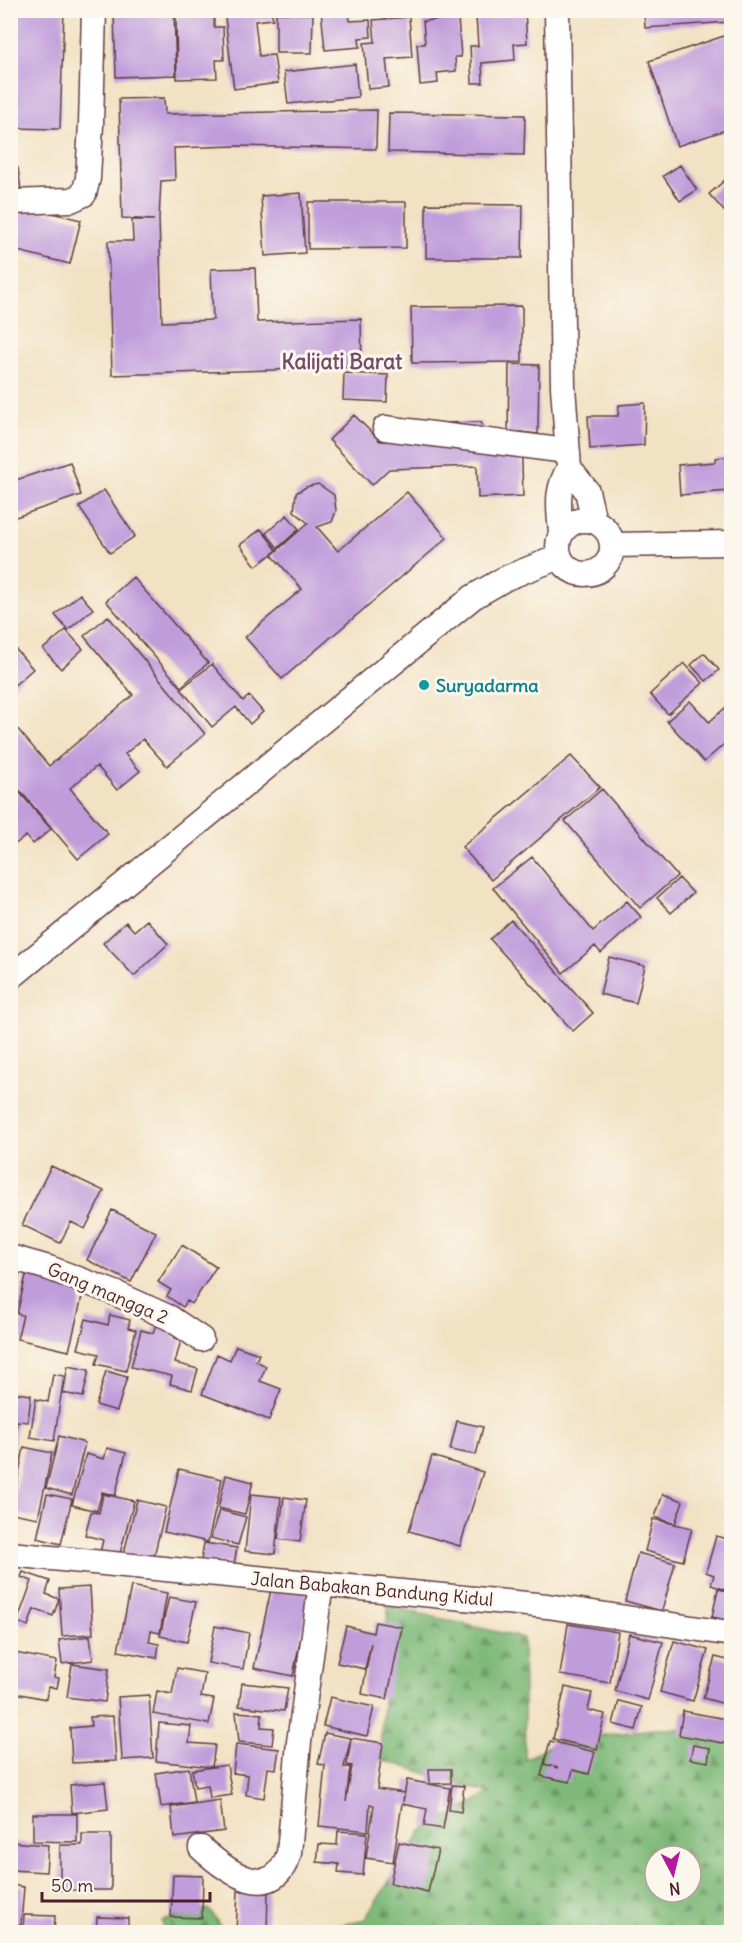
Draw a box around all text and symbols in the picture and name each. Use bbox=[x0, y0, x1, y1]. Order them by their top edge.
district label: Kalijati Barat bbox=[282, 348, 403, 375]
place label: Suryadarma bbox=[436, 674, 539, 697]
marker: Suryadarma bbox=[417, 678, 431, 692]
street label: Gang mangga 2 bbox=[44, 1257, 172, 1329]
street label: Jalan Babakan Bandung Kidul bbox=[250, 1567, 494, 1611]
north arrow bbox=[643, 1844, 703, 1904]
scale bar bbox=[42, 1865, 210, 1903]
text: 50 m bbox=[51, 1874, 93, 1897]
text: N bbox=[668, 1878, 682, 1899]

